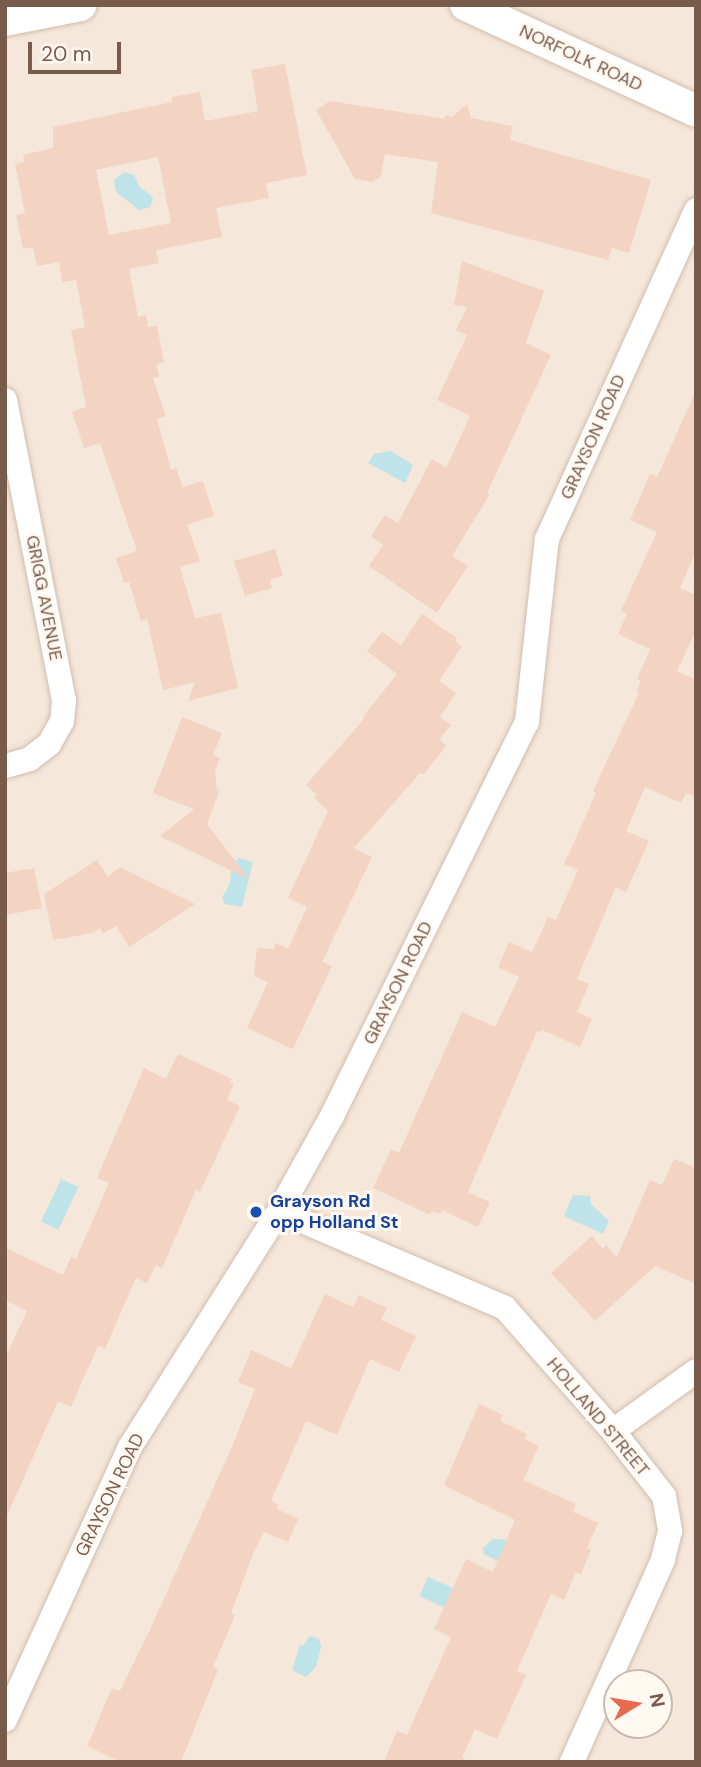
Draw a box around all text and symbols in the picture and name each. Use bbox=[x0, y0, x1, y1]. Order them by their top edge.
street label: NORFOLK ROAD bbox=[516, 20, 646, 96]
scale bar bbox=[32, 28, 124, 72]
text: 20 m bbox=[41, 40, 92, 68]
street label: GRAYSON ROAD bbox=[556, 371, 630, 503]
street label: GRIGG AVENUE bbox=[21, 533, 67, 663]
street label: GRAYSON ROAD bbox=[359, 918, 437, 1048]
place label: Grayson Rd opp Holland St bbox=[270, 1191, 399, 1234]
marker: Grayson Rd opp Holland St bbox=[248, 1204, 264, 1220]
street label: HOLLAND STREET bbox=[542, 1353, 654, 1481]
street label: GRAYSON ROAD bbox=[71, 1430, 149, 1560]
north arrow bbox=[603, 1669, 673, 1739]
text: N bbox=[644, 1691, 671, 1709]

